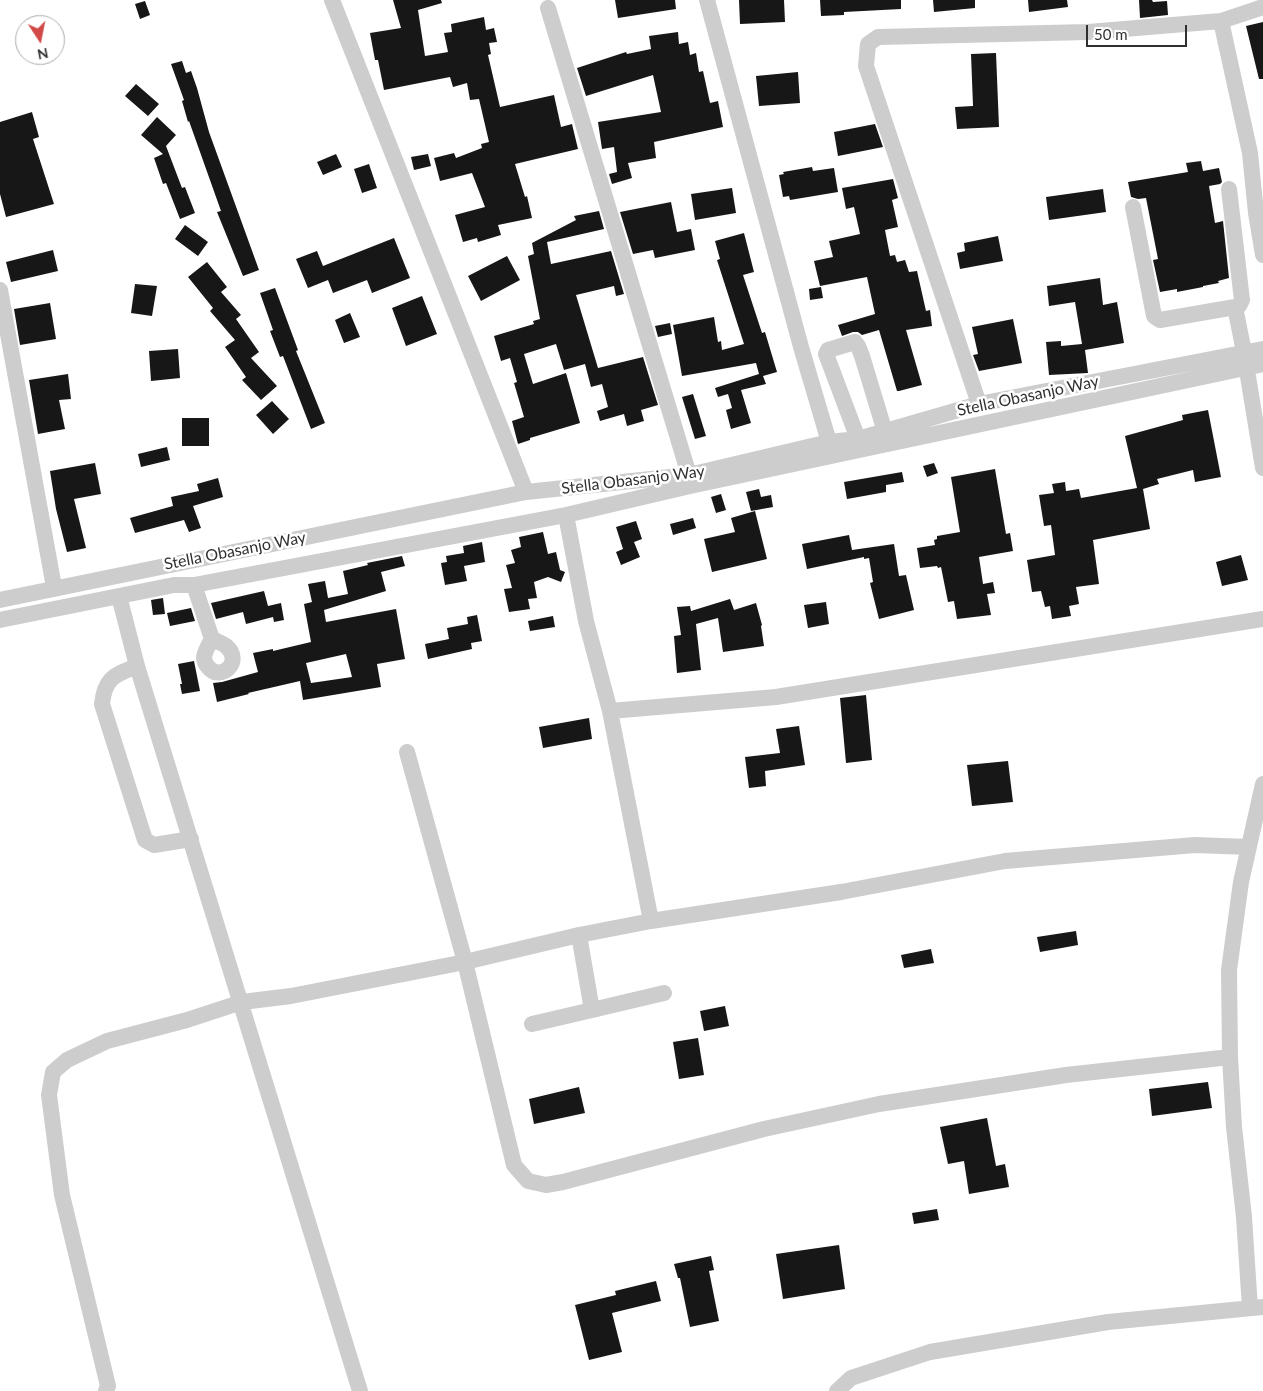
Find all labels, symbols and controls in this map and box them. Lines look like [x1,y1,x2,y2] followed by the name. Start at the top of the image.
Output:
[15,15,65,65] north arrow
[1088,15,1189,47] scale bar
[1094,25,1128,43] text: 50 m
[36,45,50,64] text: N
[956,372,1100,420] street label: Stella Obasanjo Way
[560,462,706,498] street label: Stella Obasanjo Way
[162,528,308,574] street label: Stella Obasanjo Way

